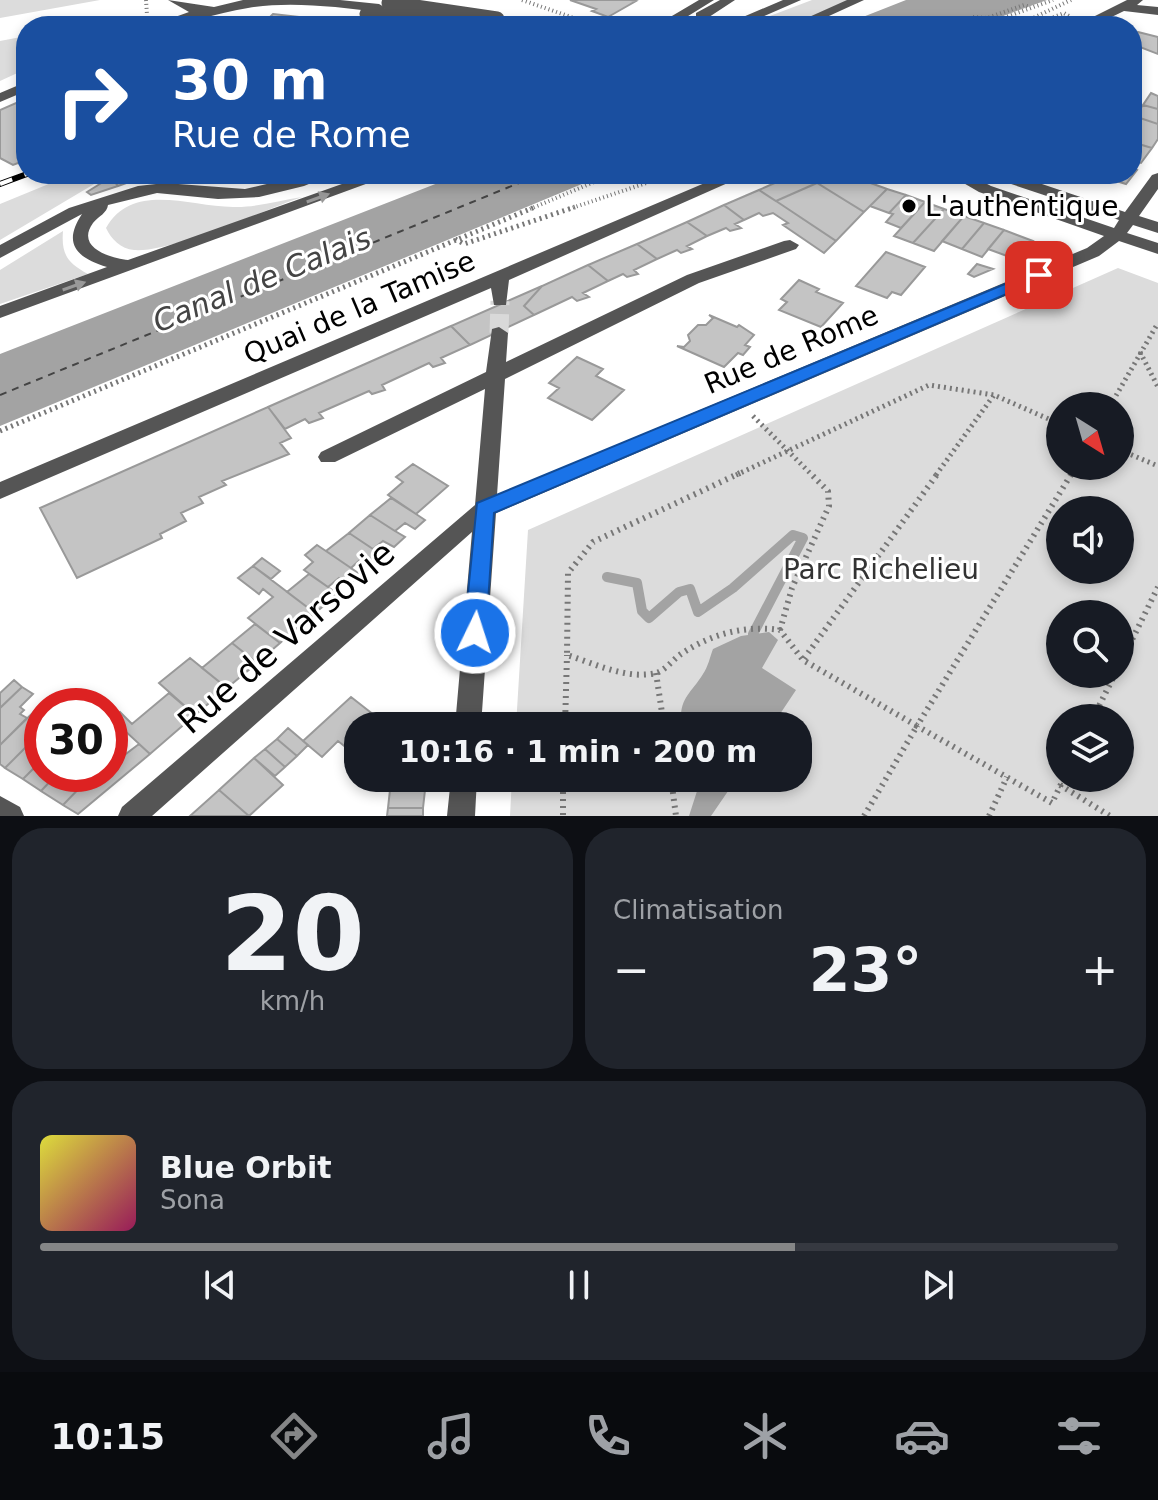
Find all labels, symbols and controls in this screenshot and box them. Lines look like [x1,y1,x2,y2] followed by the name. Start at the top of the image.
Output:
[172,47,328,112] text: 30 m
[40,48,144,152] icon: right
[172,114,411,155] text: Rue de Rome
[925,190,1118,223] place label: L'authentique
[306,191,330,204] one-way arrow
[900,197,918,215] marker: L'authentique
[148,220,376,339] water label: Canal de Calais
[1005,241,1073,309] pin
[239,244,480,371] street label: Quai de la Tamise
[1017,253,1061,297] icon: arrive
[62,279,86,291] one-way arrow
[699,298,883,401] street label: Rue de Rome
[1046,392,1134,480] north arrow
[1046,392,1134,792] map controls
[1046,496,1134,584] button: sound
[170,532,402,742] street label: Rue de Varsovie
[783,553,979,586] park label: Parc Richelieu
[433,591,517,675] position arrow
[1046,600,1134,688] button: search
[24,688,128,792] speed limit sign: 30
[1046,704,1134,792] button: layers
[399,734,757,769] text: 10:16 · 1 min · 200 m
[220,873,365,995] text: 20
[613,895,784,925] text: Climatisation
[809,935,922,1005] text: 23°
[613,944,650,995] text: −
[1081,944,1118,995] text: +
[260,986,325,1016] text: km/h
[160,1150,332,1185] text: Blue Orbit
[160,1185,225,1215] text: Sona
[198,1263,242,1307] icon: previous
[557,1263,601,1307] icon: pause
[916,1263,960,1307] icon: next
[266,1408,322,1464] icon: directions
[423,1408,479,1464] icon: music
[580,1408,636,1464] icon: phone
[737,1408,793,1464] icon: climate
[894,1408,950,1464] icon: car
[1051,1408,1107,1464] icon: filters
[51,1416,165,1457] text: 10:15

